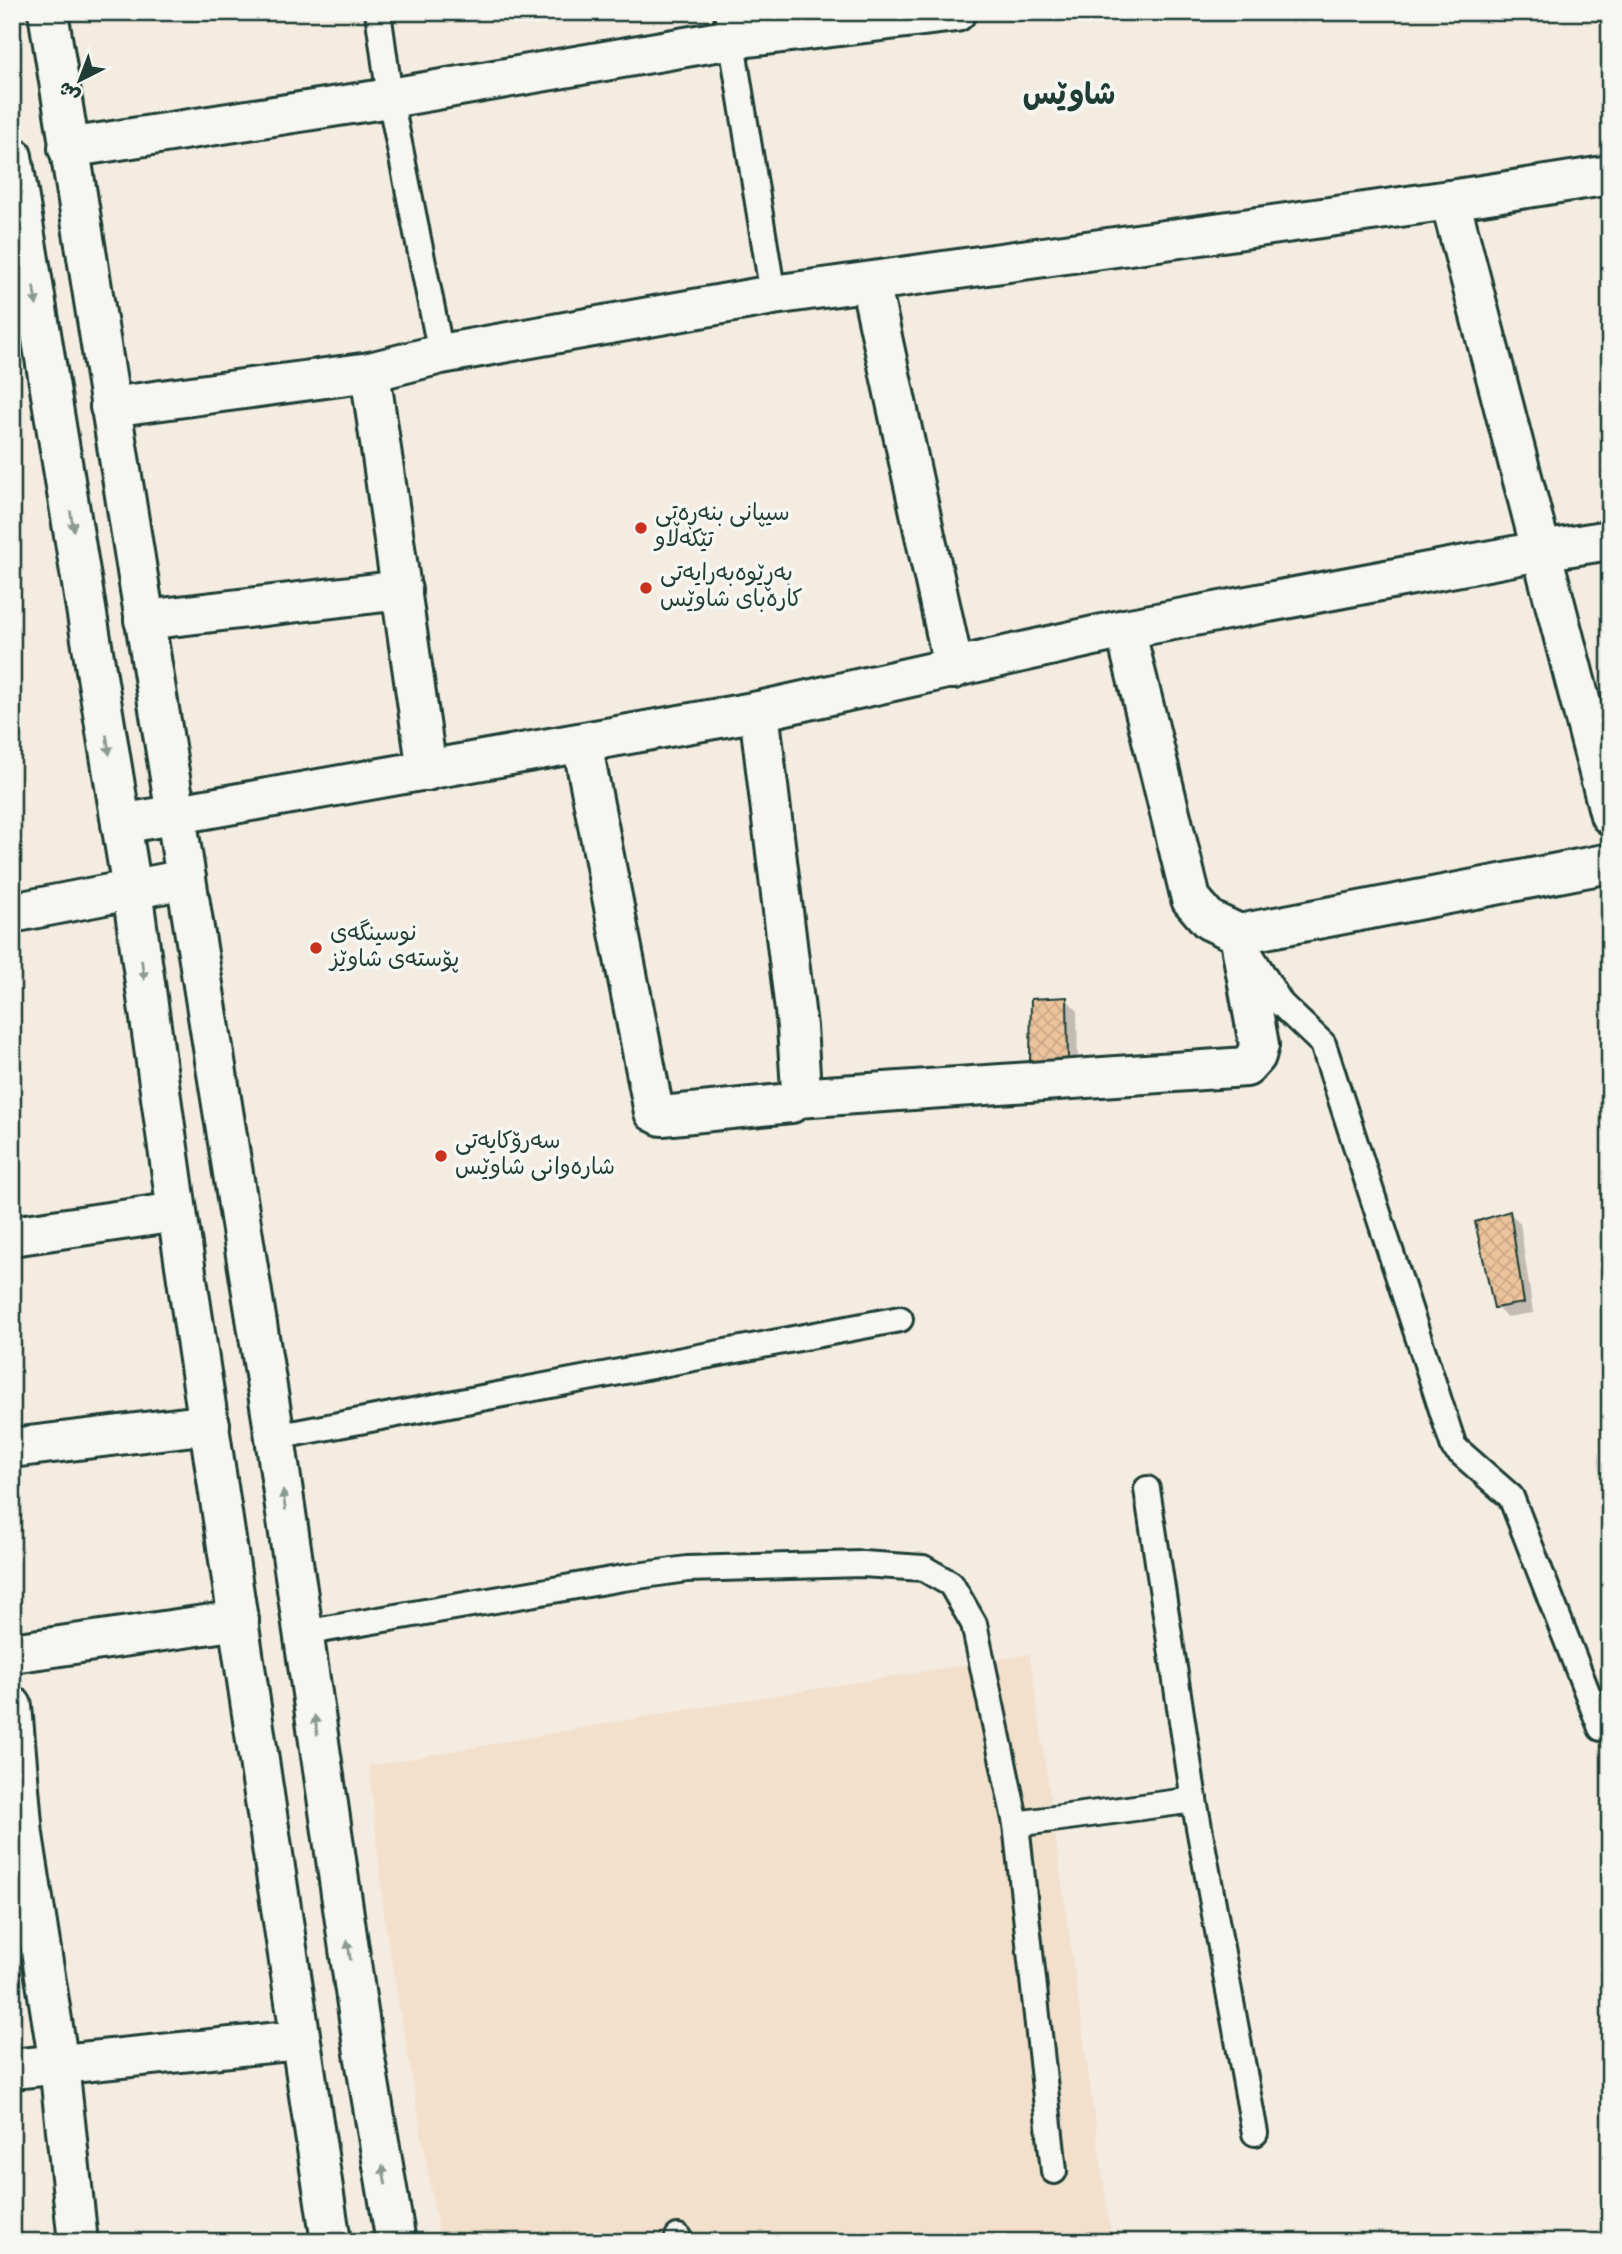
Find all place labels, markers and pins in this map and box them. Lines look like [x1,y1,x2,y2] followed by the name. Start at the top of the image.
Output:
[653,502,790,555] place label: سیپانی بنەڕەتی تێکەڵاو
[633,520,649,536] marker: سیپانی بنەڕەتی تێکەڵاو
[660,562,803,615] place label: بەڕێوەبەرایەتی کارەبای شاوێس
[638,580,654,596] marker: بەڕێوەبەرایەتی کارەبای شاوێس
[328,919,459,975] place label: نوسینگەی پۆستەی شاوێز
[308,940,324,956] marker: نوسینگەی پۆستەی شاوێز
[455,1130,615,1183] place label: سەرۆکایەتی شارەوانی شاوێس
[433,1148,449,1164] marker: سەرۆکایەتی شارەوانی شاوێس

